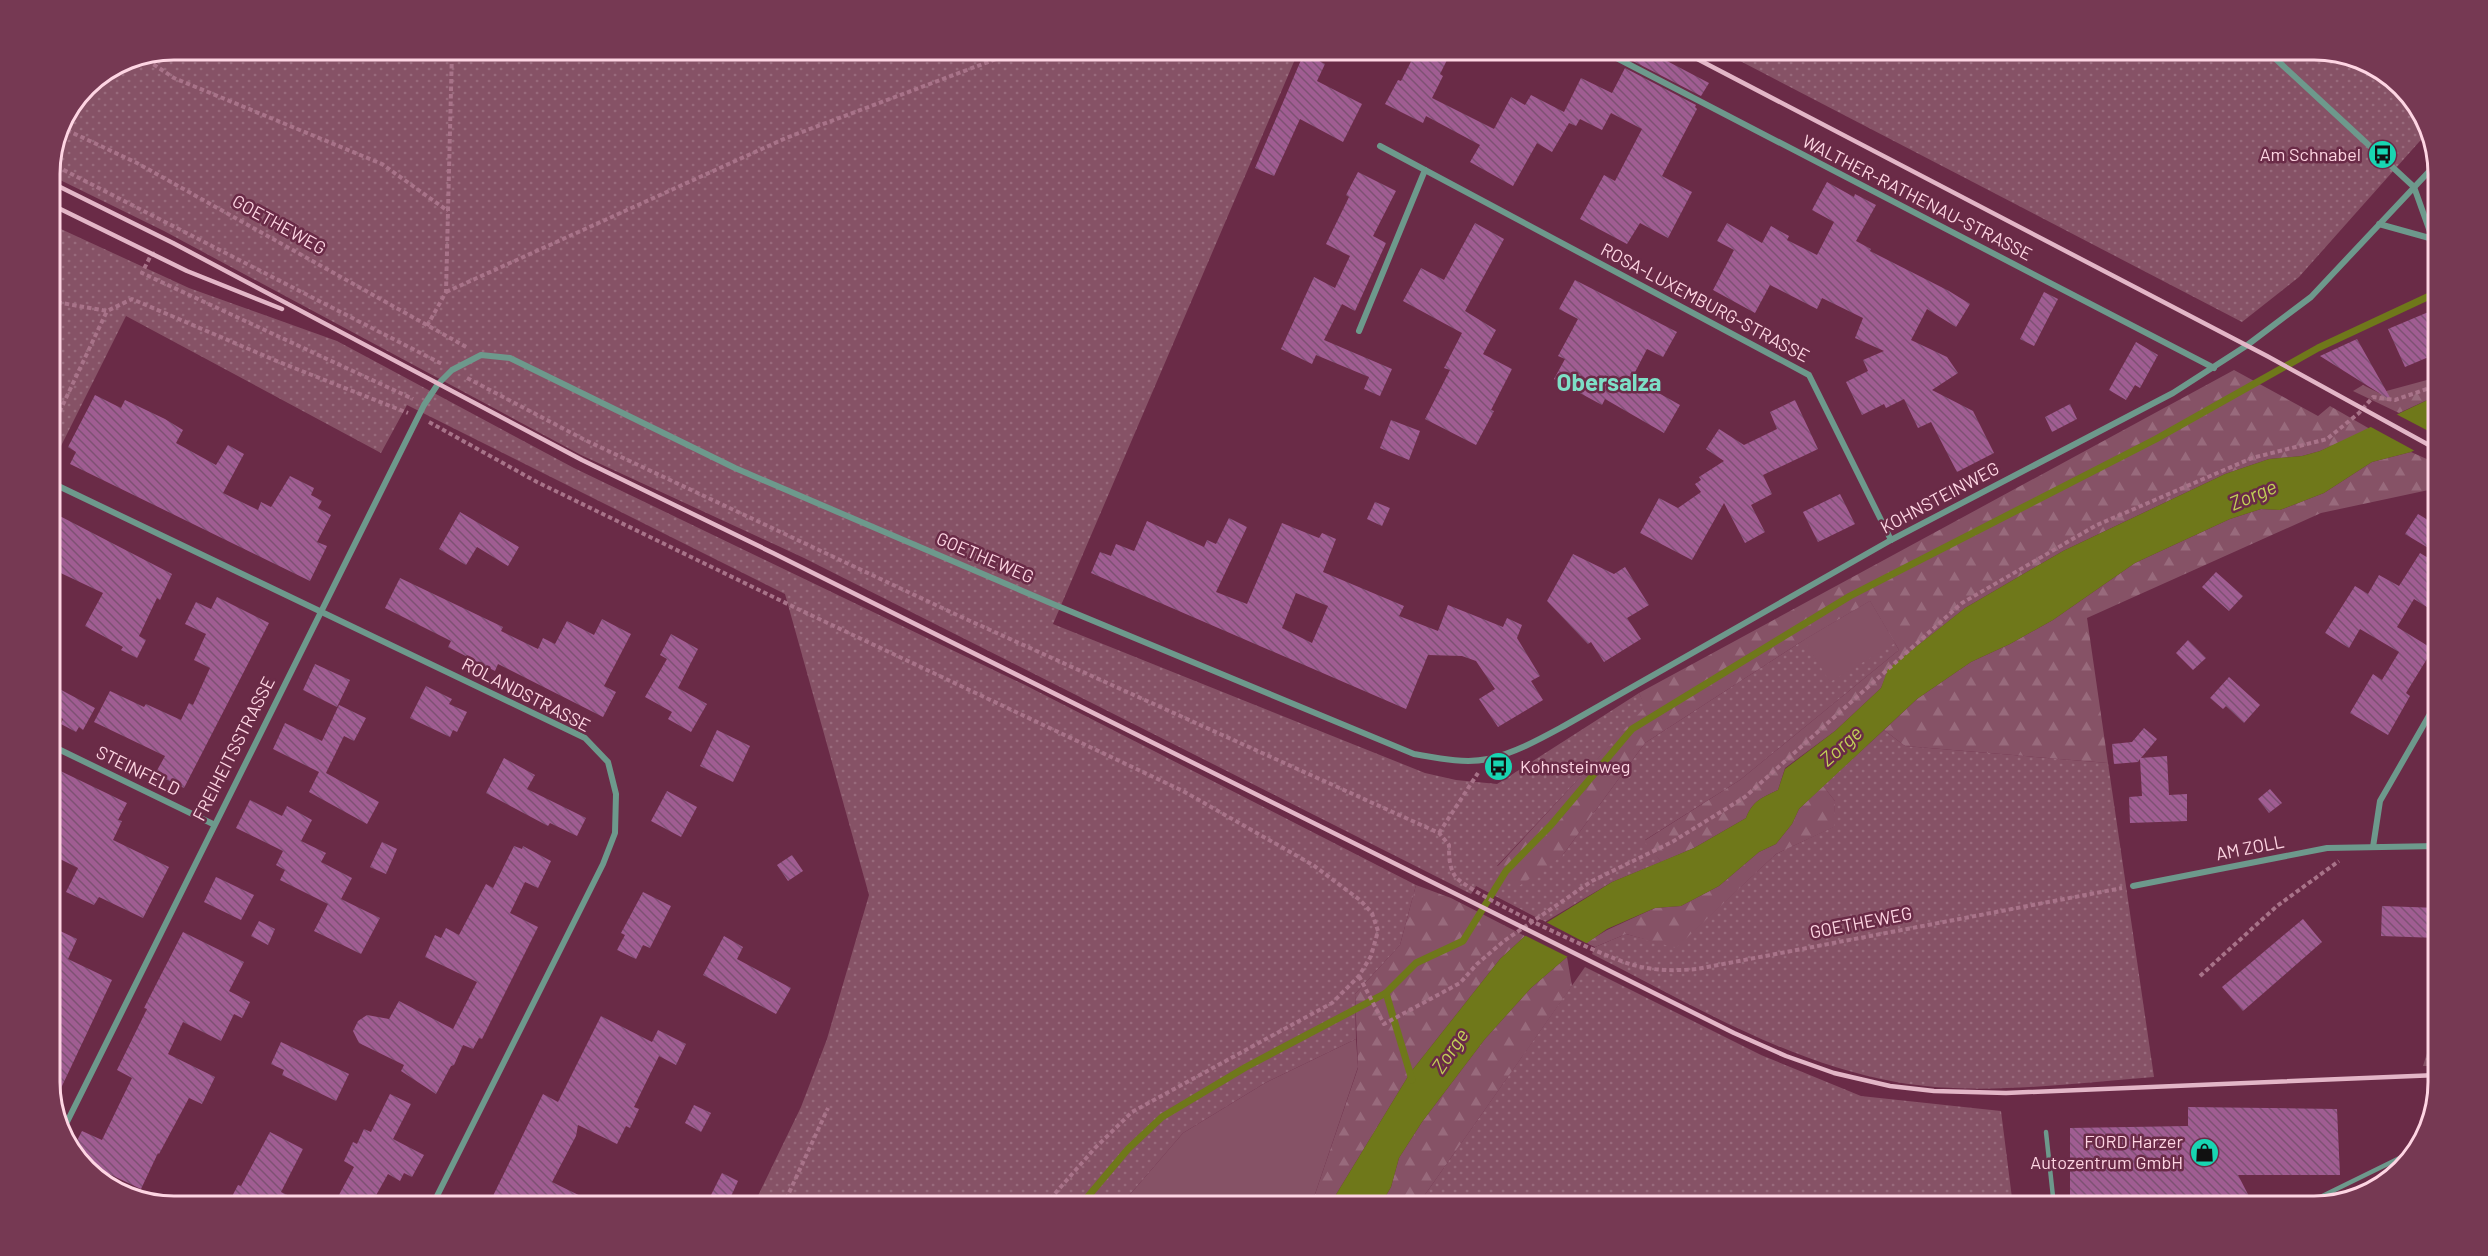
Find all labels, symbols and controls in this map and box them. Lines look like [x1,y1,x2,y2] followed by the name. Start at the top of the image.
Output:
[1799,129,2036,265] street label: WALTHER-RATHENAU-STRASSE
[2366,139,2398,171] bus stop icon: Am Schnabel
[2260,143,2361,165] place label: Am Schnabel
[229,189,330,259] street label: GOETHEWEG
[1597,238,1813,367] street label: ROSA-LUXEMBURG-STRASSE
[1557,367,1661,396] district label: Obersalza
[1876,457,2003,538] street label: KOHNSTEINWEG
[2225,474,2280,515] water label: Zorge
[933,527,1037,587] street label: GOETHEWEG
[458,652,594,736] street label: ROLANDSTRASSE
[187,673,279,824] street label: FREIHEITSSTRASSE
[1814,720,1866,770] water label: Zorge
[93,740,184,800] street label: STEINFELD
[1483,751,1515,783] bus stop icon: Kohnsteinweg
[1520,755,1630,777] place label: Kohnsteinweg
[2214,830,2286,864] street label: AM ZOLL
[1808,901,1914,943] street label: GOETHEWEG
[1426,1024,1473,1077] water label: Zorge
[2030,1130,2183,1173] place label: FORD Harzer Autozentrum GmbH
[2188,1136,2220,1168] shop icon: FORD Harzer Autozentrum GmbH

